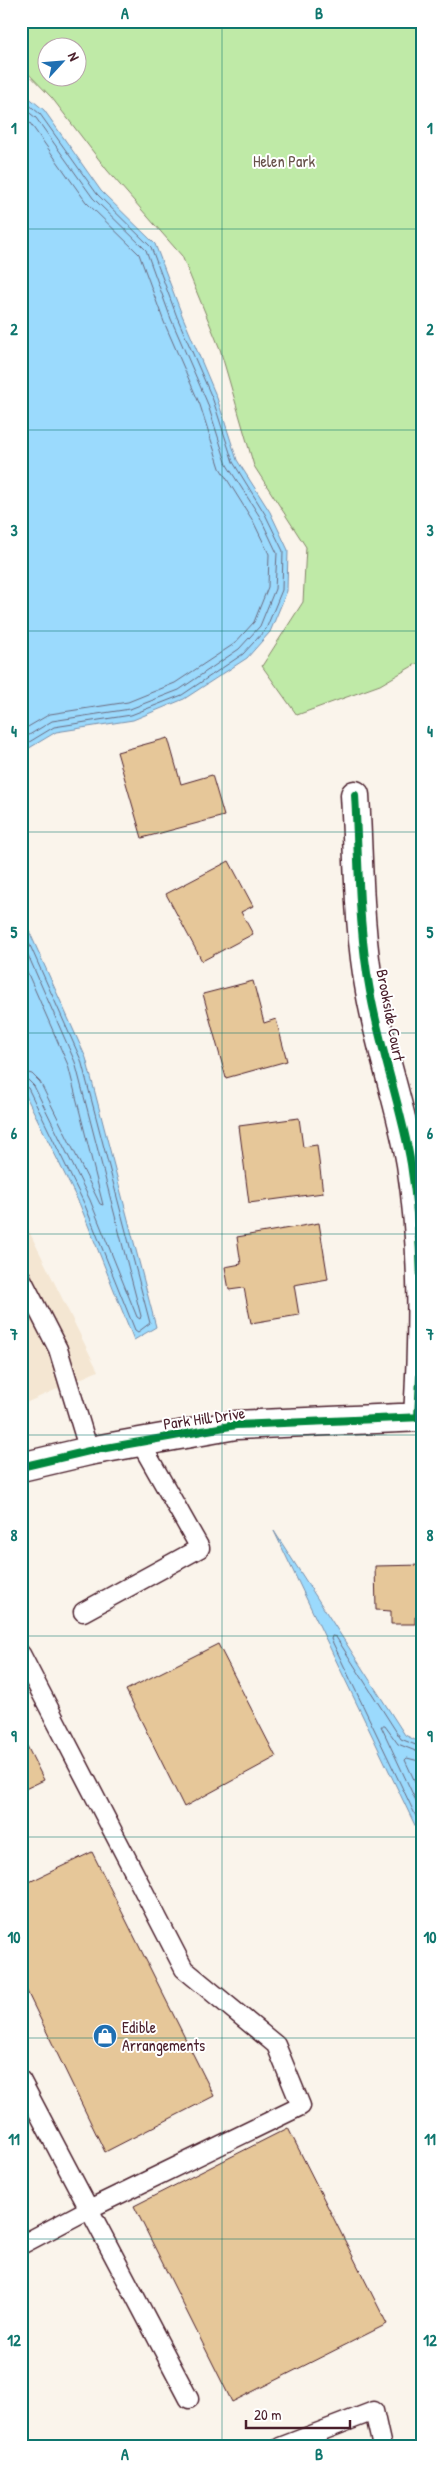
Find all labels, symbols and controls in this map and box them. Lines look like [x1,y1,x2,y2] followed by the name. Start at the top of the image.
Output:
[121,2,129,24] text: A
[315,2,323,24] text: B
[38,38,88,88] north arrow
[64,49,85,64] text: N
[11,117,17,139] text: 1
[427,117,433,139] text: 1
[253,150,315,172] park label: Helen Park
[10,318,18,340] text: 2
[426,318,434,340] text: 2
[10,519,18,541] text: 3
[426,519,434,541] text: 3
[11,720,17,742] text: 4
[427,720,433,742] text: 4
[11,921,18,943] text: 5
[427,921,434,943] text: 5
[371,967,411,1063] street label: Brookside Court
[11,1122,18,1144] text: 6
[427,1122,434,1144] text: 6
[9,1323,18,1345] text: 7
[425,1323,434,1345] text: 7
[162,1401,247,1435] street label: Park Hill Drive
[11,1524,18,1546] text: 8
[427,1524,434,1546] text: 8
[11,1725,17,1747] text: 9
[427,1725,433,1747] text: 9
[8,1926,20,1948] text: 10
[424,1926,436,1948] text: 10
[122,2016,205,2056] place label: Edible Arrangements
[92,2023,118,2049] shop icon: Edible Arrangements
[8,2128,20,2150] text: 11
[424,2128,436,2150] text: 11
[7,2329,21,2351] text: 12
[423,2329,437,2351] text: 12
[246,2398,350,2430] scale bar
[254,2404,281,2425] text: 20 m
[121,2443,129,2465] text: A
[315,2443,323,2465] text: B

